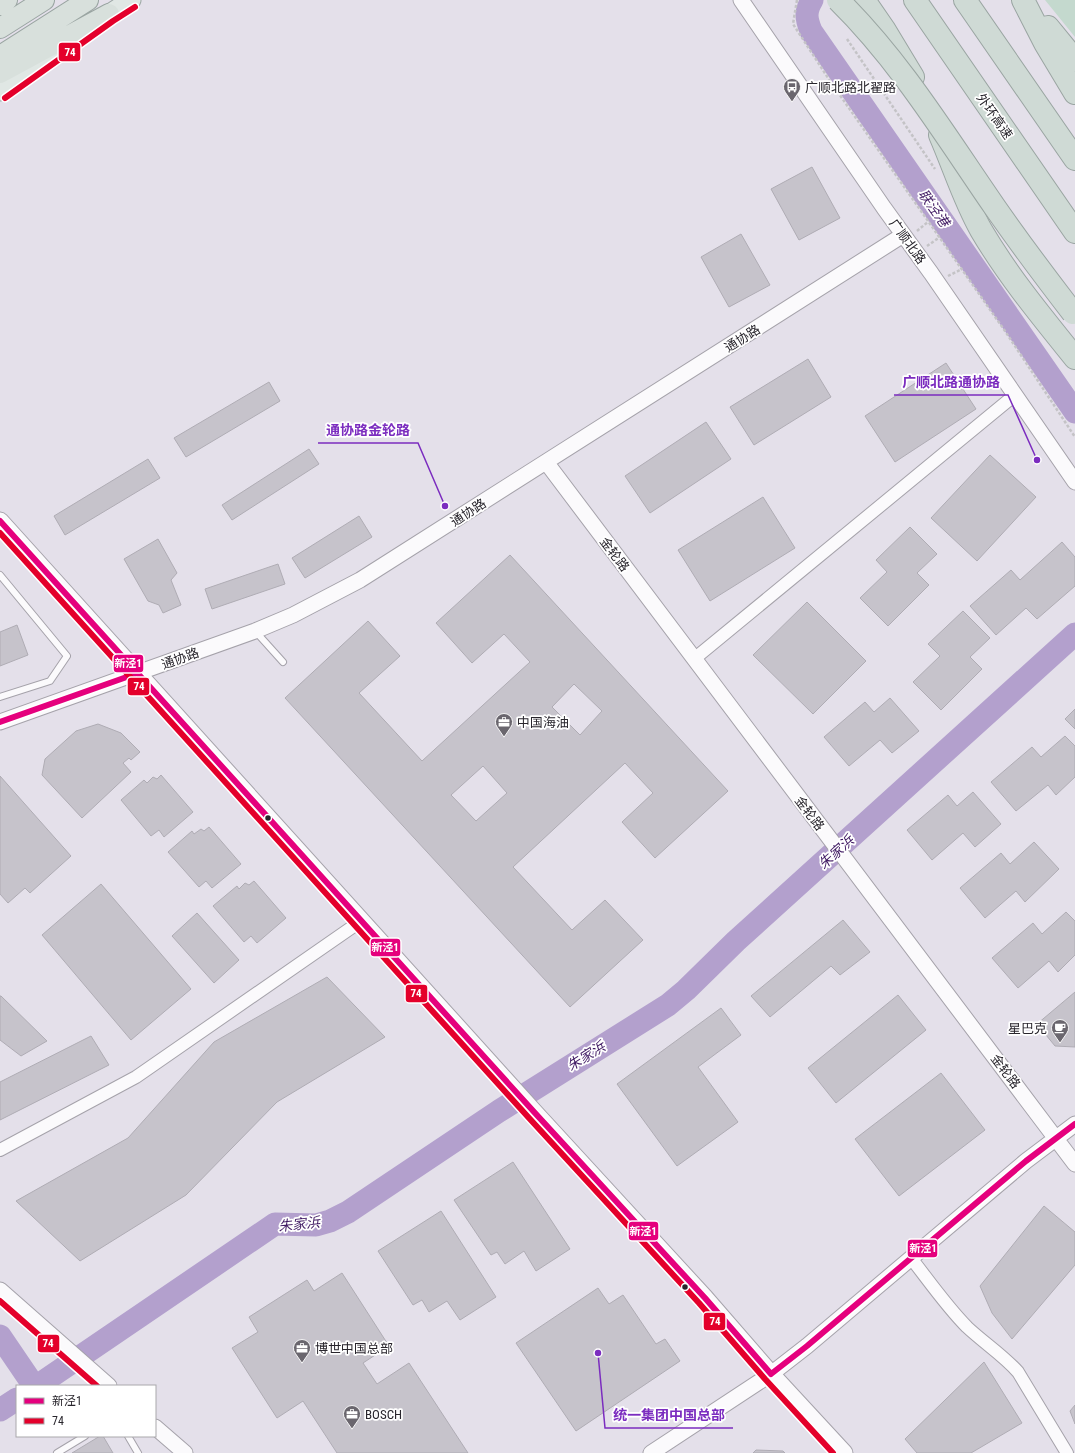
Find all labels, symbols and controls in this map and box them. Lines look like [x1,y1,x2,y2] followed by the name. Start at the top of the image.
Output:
[58,42,81,62] line badge: 74
[64,46,76,59] text: 74
[782,77,802,102] bus stop icon: 广顺北路北翟路
[805,80,896,95] place label: 广顺北路北翟路
[974,91,1016,142] street label: 外环高速
[915,186,954,231] water label: 联泾港
[886,216,929,267] street label: 广顺北路
[722,322,763,355] street label: 通协路
[894,369,1008,395] callout: 广顺北路通协路
[902,374,1000,390] text: 广顺北路通协路
[318,417,418,443] callout: 通协路金轮路
[326,422,410,438] text: 通协路金轮路
[448,496,489,529] street label: 通协路
[597,534,632,574] street label: 金轮路
[159,645,201,672] street label: 通协路
[113,654,144,673] line badge: 新泾1
[114,657,142,670] text: 新泾1
[127,677,150,696] line badge: 74
[133,680,145,693] text: 74
[494,712,514,737] office icon: 中国海油
[517,715,569,730] place label: 中国海油
[792,793,827,833] street label: 金轮路
[263,813,273,823] unlabelled marker
[815,831,858,872] water label: 朱家浜
[370,938,401,957] line badge: 新泾1
[371,941,399,954] text: 新泾1
[405,984,428,1003] line badge: 74
[410,987,422,1000] text: 74
[1050,1018,1070,1043] cafe icon: 星巴克
[1008,1021,1047,1036] place label: 星巴克
[564,1038,609,1074] water label: 朱家浜
[988,1051,1023,1091] street label: 金轮路
[277,1214,322,1234] water label: 朱家浜
[628,1221,659,1241] line badge: 新泾1
[629,1225,657,1238] text: 新泾1
[907,1239,938,1258] line badge: 新泾1
[909,1242,937,1255] text: 新泾1
[680,1282,690,1292] unlabelled marker
[703,1312,726,1331] line badge: 74
[709,1315,721,1328] text: 74
[37,1334,60,1353] line badge: 74
[42,1337,54,1350] text: 74
[292,1338,312,1363] office icon: 博世中国总部
[315,1341,393,1356] place label: 博世中国总部
[16,1385,156,1437] legend
[52,1394,82,1408] text: 新泾1
[605,1402,733,1428] callout: 统一集团中国总部
[342,1404,362,1429] office icon: BOSCH
[365,1407,402,1422] place label: BOSCH
[613,1407,725,1423] text: 统一集团中国总部
[52,1414,64,1428] text: 74

